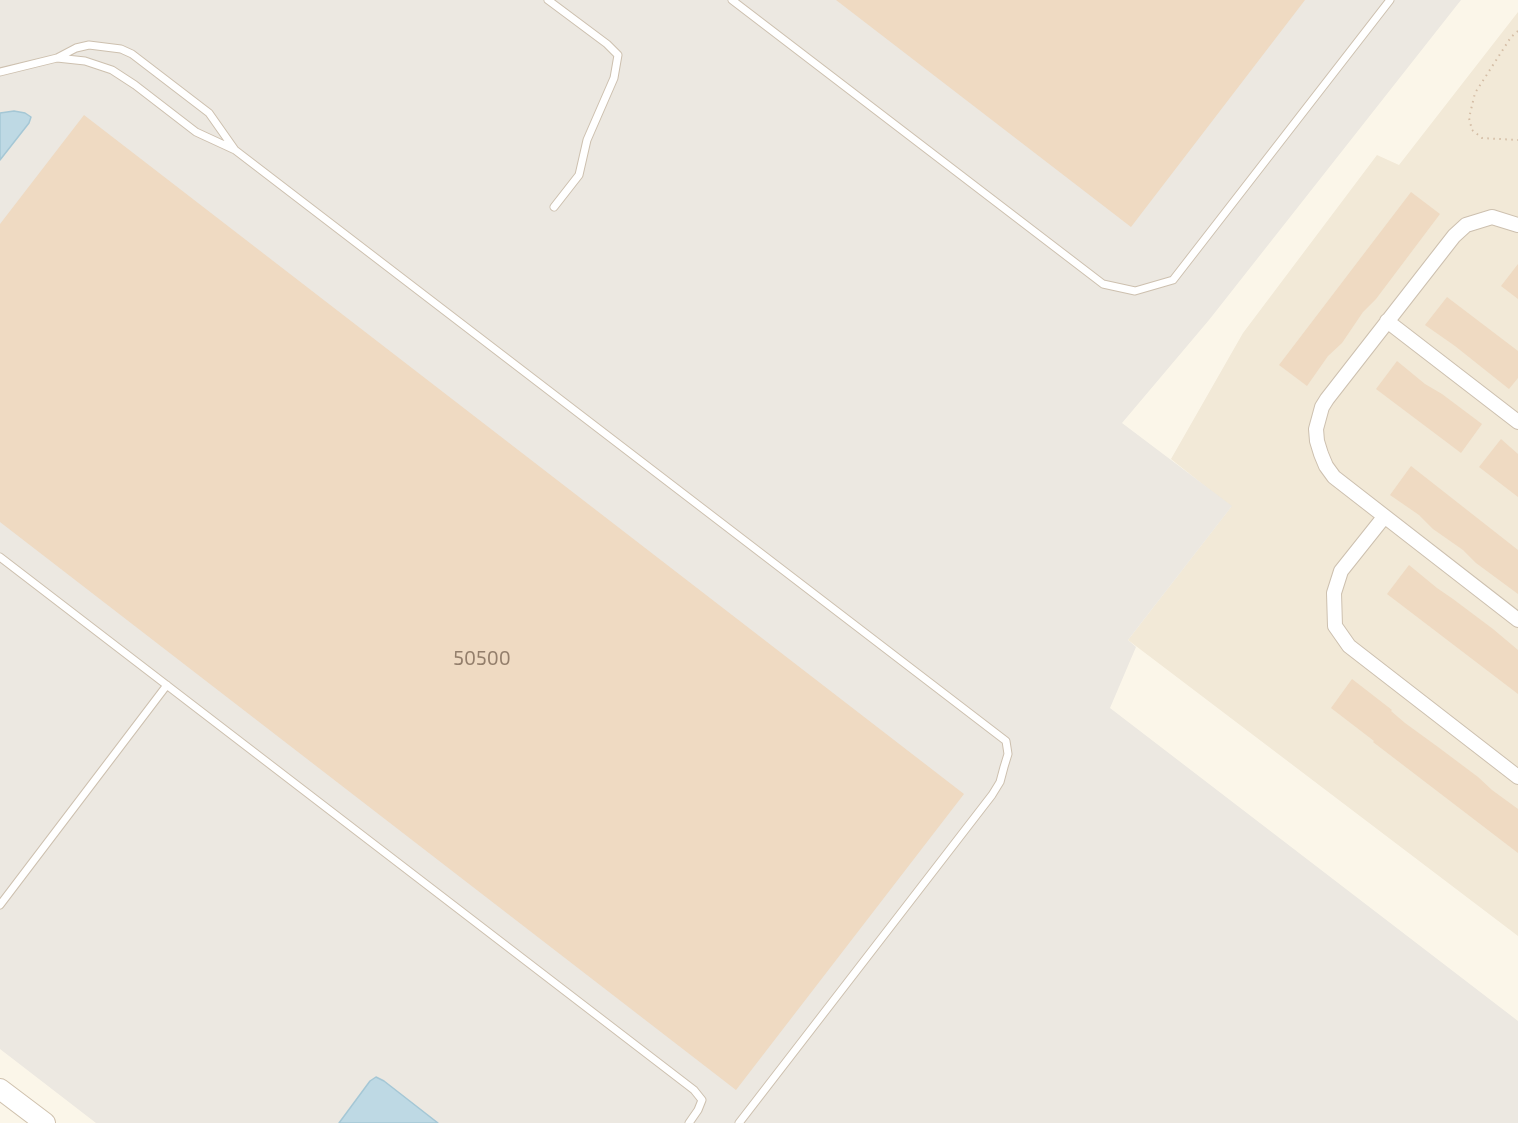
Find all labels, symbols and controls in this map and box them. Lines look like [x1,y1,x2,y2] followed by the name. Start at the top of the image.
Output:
[453,646,511,670] house number: 50500

